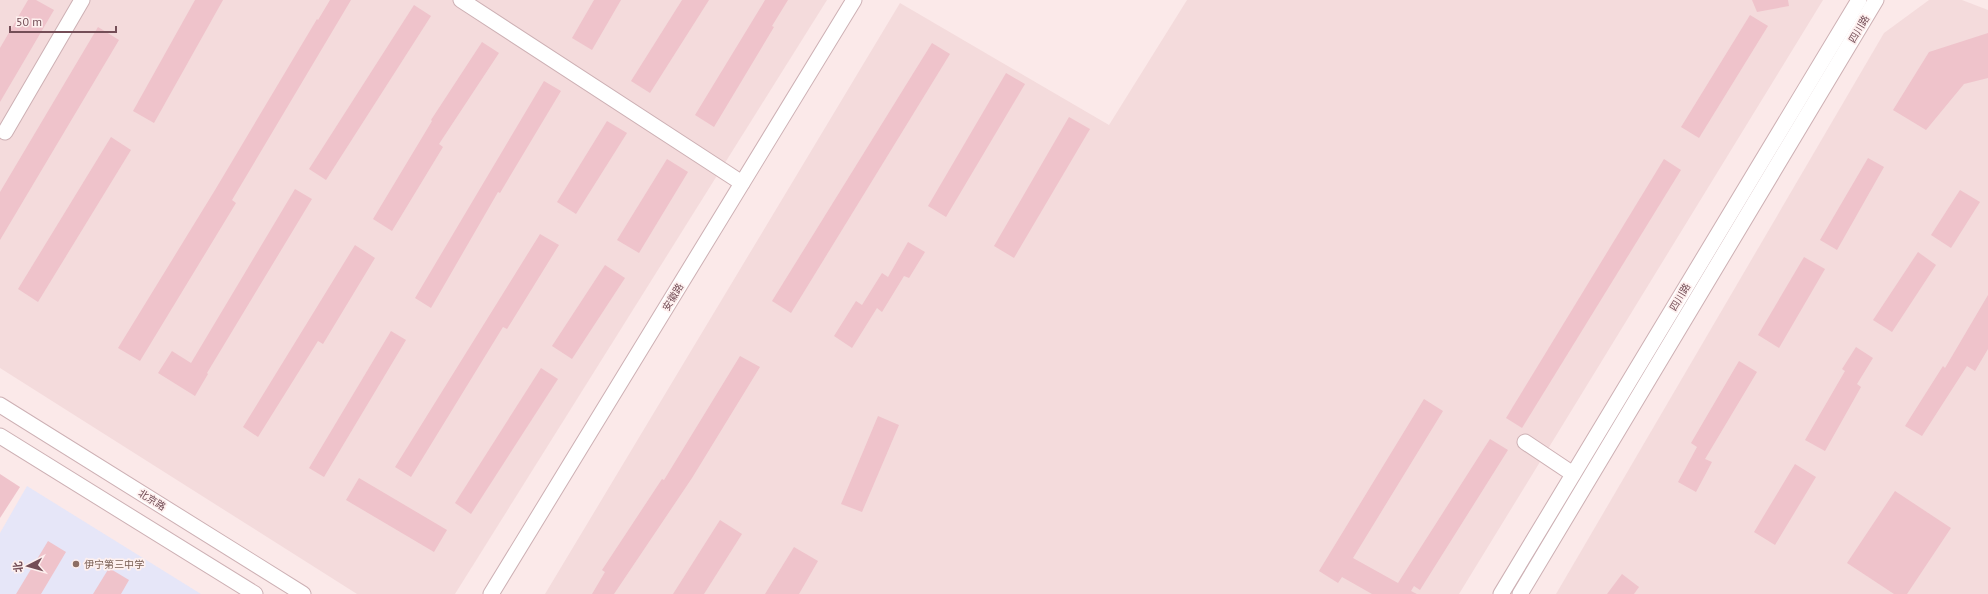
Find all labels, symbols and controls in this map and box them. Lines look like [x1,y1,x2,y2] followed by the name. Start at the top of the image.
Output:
[10,8,116,34] scale bar
[1846,13,1872,45] street label: 四川路
[16,14,42,29] text: 50 m
[660,281,686,313] street label: 安徽路
[1667,281,1693,313] street label: 四川路
[136,487,168,513] street label: 北京路
[8,546,48,586] north arrow
[84,558,144,571] place label: 伊宁第三中学
[71,559,81,569] marker: 伊宁第三中学
[11,561,26,573] text: 北

